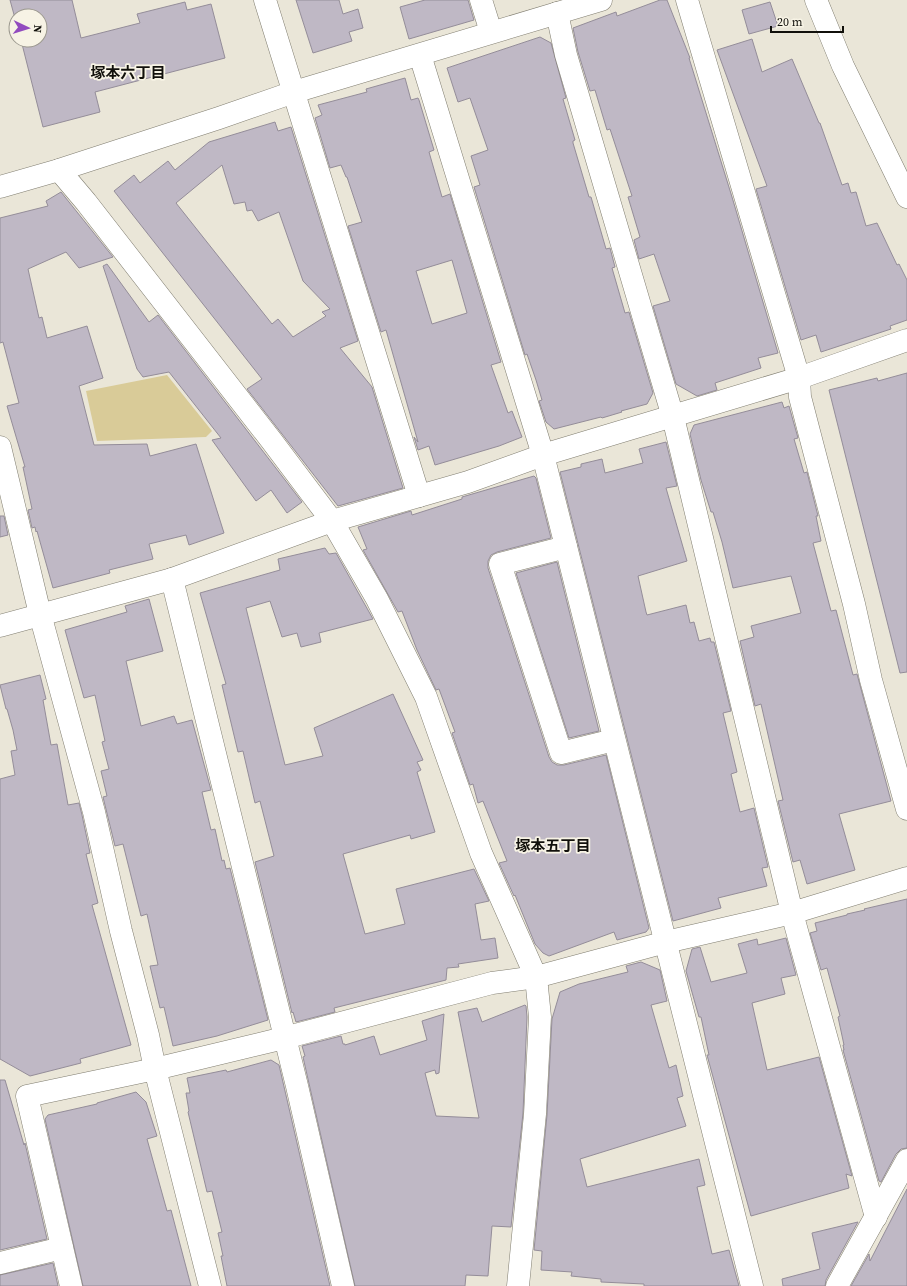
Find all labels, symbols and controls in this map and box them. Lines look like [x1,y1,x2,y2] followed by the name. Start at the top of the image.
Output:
[8,8,48,48] north arrow
[771,8,843,34] scale bar
[777,14,803,30] text: 20 m
[30,24,45,33] text: N
[90,62,166,83] district label: 塚本六丁目
[515,835,591,856] district label: 塚本五丁目

